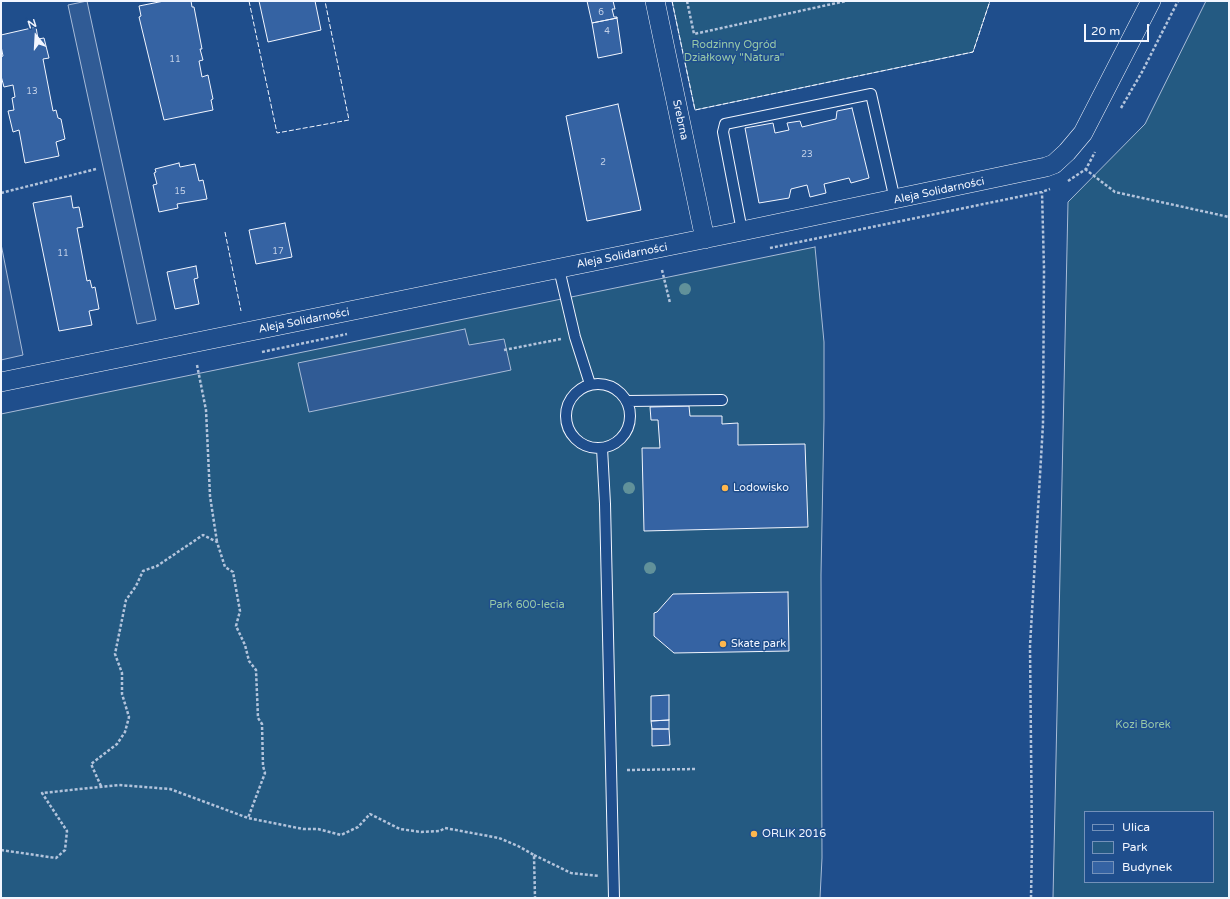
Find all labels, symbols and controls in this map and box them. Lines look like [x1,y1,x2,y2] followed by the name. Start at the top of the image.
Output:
[598,8,604,18] house number: 6
[16,16,56,56] north arrow
[1086,16,1151,42] scale bar
[26,17,38,32] text: N
[1091,24,1120,38] text: 20 m
[604,27,610,37] house number: 4
[684,38,784,64] park label: Rodzinny Ogród Działkowy "Natura"
[169,55,181,65] house number: 11
[26,87,38,97] house number: 13
[669,99,691,141] street label: Srebrna
[801,150,813,160] house number: 23
[600,158,606,168] house number: 2
[892,175,986,207] street label: Aleja Solidarności
[174,187,186,197] house number: 15
[575,241,669,271] street label: Aleja Solidarności
[272,247,284,257] house number: 17
[57,249,69,259] house number: 11
[257,306,351,336] street label: Aleja Solidarności
[733,481,789,495] place label: Lodowisko
[720,483,730,493] marker: Lodowisko
[489,598,565,612] park label: Park 600-lecia
[731,637,786,651] place label: Skate park
[718,639,728,649] marker: Skate park
[1115,718,1171,732] park label: Kozi Borek
[1084,811,1214,883] legend
[1122,820,1150,834] text: Ulica
[762,827,826,841] place label: ORLIK 2016
[749,829,759,839] marker: ORLIK 2016
[1122,840,1148,854] text: Park
[1122,860,1172,874] text: Budynek

